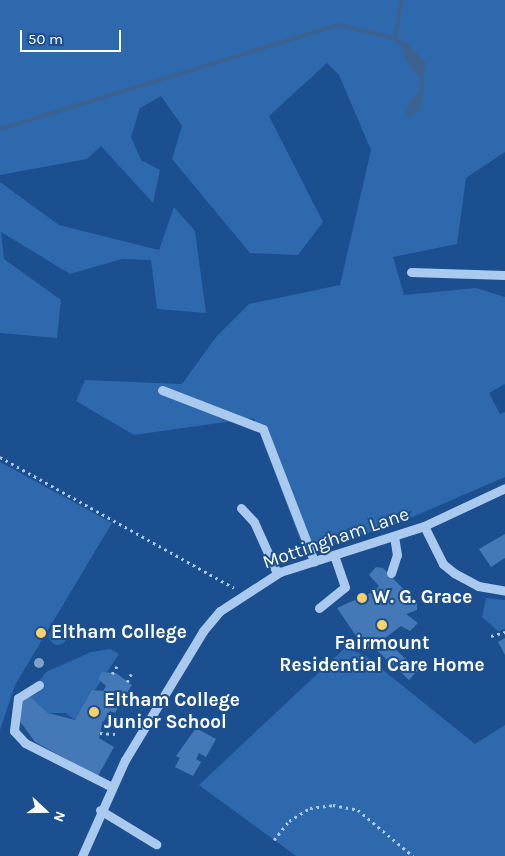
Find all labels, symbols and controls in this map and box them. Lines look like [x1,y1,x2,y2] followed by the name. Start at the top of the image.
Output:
[22,20,124,52] scale bar
[28,30,63,48] text: 50 m
[260,503,412,575] street label: Mottingham Lane
[372,587,472,609] place label: W. G. Grace
[356,592,368,604] marker: W. G. Grace
[376,619,388,631] marker: Fairmount Residential Care Home
[51,622,187,644] place label: Eltham College
[35,627,47,639] marker: Eltham College
[279,633,485,677] place label: Fairmount Residential Care Home
[104,690,240,734] place label: Eltham College Junior School
[88,706,100,718] marker: Eltham College Junior School
[20,786,70,836] north arrow
[50,809,69,824] text: N

